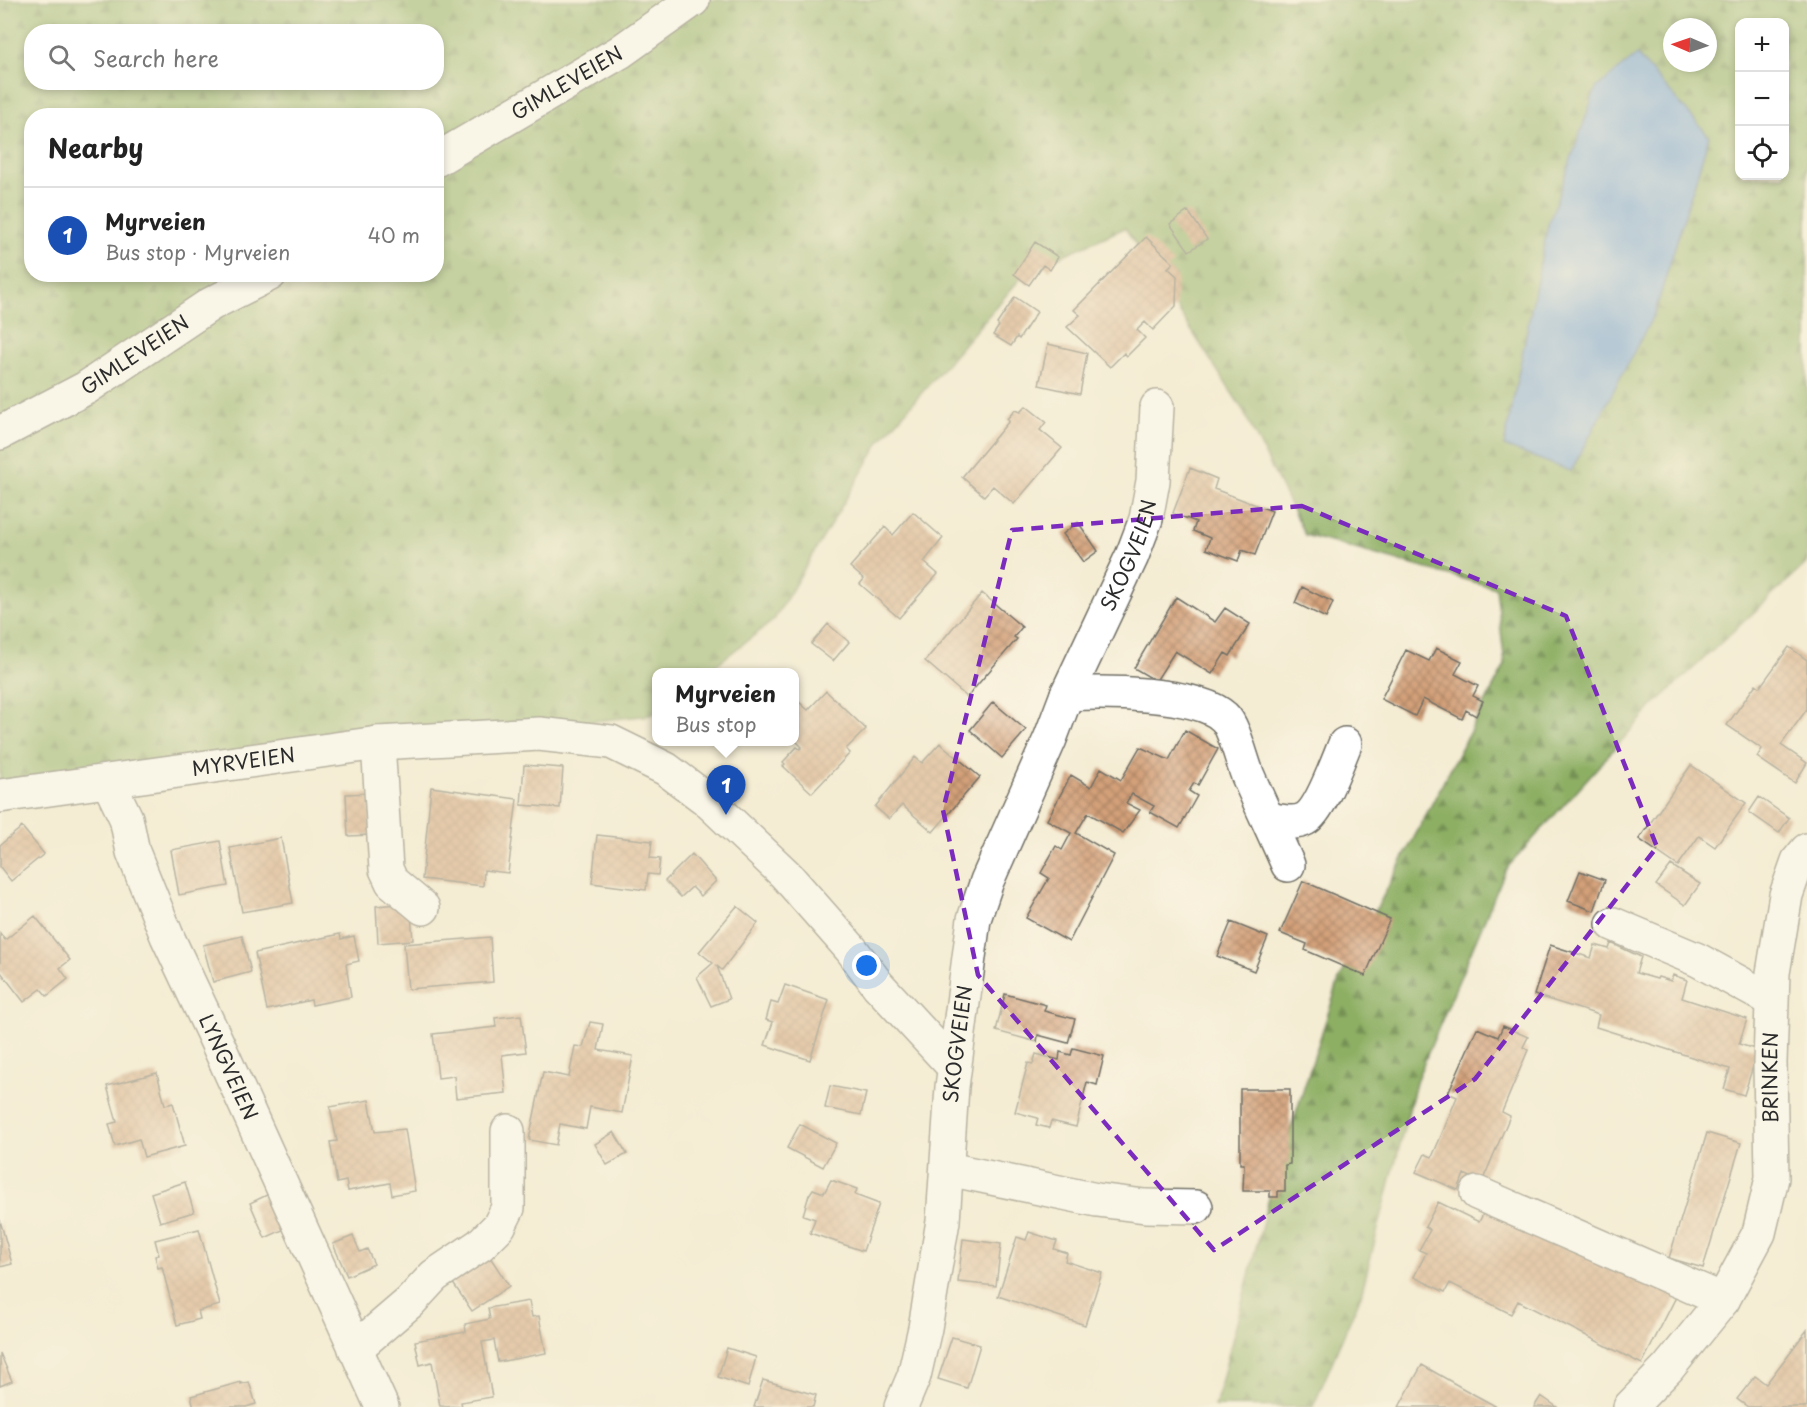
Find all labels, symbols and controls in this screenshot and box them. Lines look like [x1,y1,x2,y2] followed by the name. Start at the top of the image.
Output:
[1663,18,1717,72] north arrow
[1735,18,1789,180] map controls
[1735,18,1789,72] button: +
[24,24,444,90] search box
[505,38,628,127] street label: GIMLEVEIEN
[45,41,78,74] icon: search
[93,41,219,74] text: Search here
[1735,72,1789,126] button: −
[1735,126,1789,180] button: locate
[48,128,143,167] text: Nearby
[105,204,206,237] text: Myrveien
[63,220,72,250] text: 1
[368,220,420,250] text: 40 m
[105,237,290,267] text: Bus stop · Myrveien
[74,307,195,402] street label: GIMLEVEIEN
[1092,497,1163,616] street label: SKOGVEIEN
[652,668,799,746] popup
[675,676,776,709] text: Myrveien
[675,709,757,739] text: Bus stop
[190,739,297,783] street label: MYRVEIEN
[706,766,746,815] pin: 1
[852,951,881,980] your location
[935,983,979,1104] street label: SKOGVEIEN
[192,1009,266,1125] street label: LYNGVEIEN
[1754,1031,1785,1123] street label: BRINKEN

